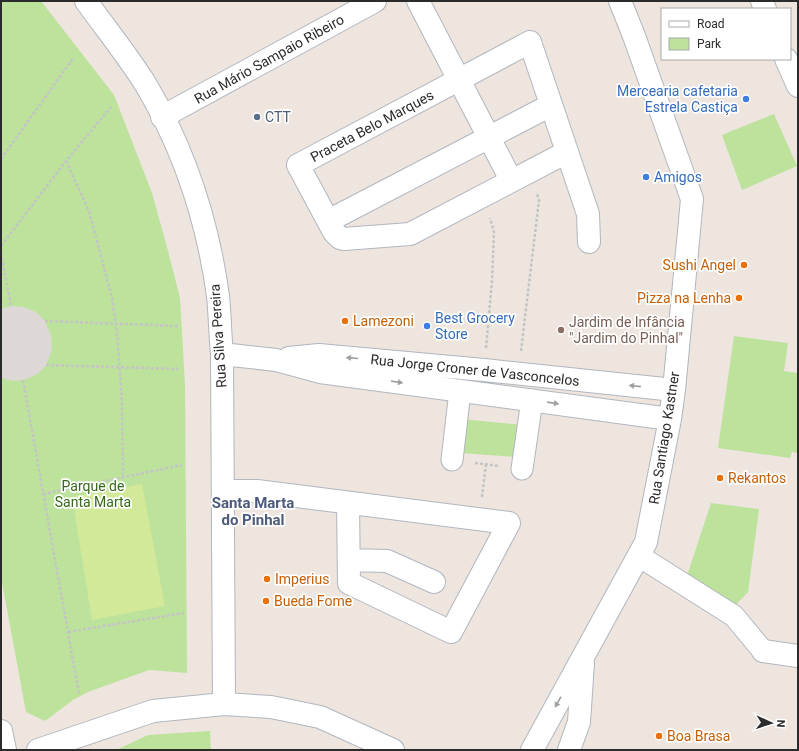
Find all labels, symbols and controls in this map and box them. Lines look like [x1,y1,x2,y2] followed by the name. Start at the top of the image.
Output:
[661,8,791,60] legend
[191,11,347,107] street label: Rua Mário Sampaio Ribeiro
[697,17,725,31] text: Road
[697,37,722,51] text: Park
[617,83,738,115] place label: Mercearia cafetaria Estrela Castiça
[308,87,436,165] street label: Praceta Belo Marques
[741,94,751,104] marker: Mercearia cafetaria Estrela Castiça
[265,109,291,125] place label: CTT
[252,112,262,122] marker: CTT
[654,169,702,185] place label: Amigos
[641,172,651,182] marker: Amigos
[663,257,736,273] place label: Sushi Angel
[739,260,749,270] marker: Sushi Angel
[206,284,230,388] street label: Rua Silva Pereira
[637,290,731,306] place label: Pizza na Lenha
[734,293,744,303] marker: Pizza na Lenha
[435,310,515,342] place label: Best Grocery Store
[353,313,414,329] place label: Lamezoni
[569,314,685,346] place label: Jardim de Infância "Jardim do Pinhal"
[340,316,350,326] marker: Lamezoni
[422,321,432,331] marker: Best Grocery Store
[556,325,566,335] marker: Jardim de Infância "Jardim do Pinhal"
[370,351,580,389] street label: Rua Jorge Croner de Vasconcelos
[346,355,358,362] one-way arrow
[646,370,682,505] street label: Rua Santiago Kastner
[390,379,403,385] one-way arrow
[629,383,641,389] one-way arrow
[547,400,559,406] one-way arrow
[728,470,786,486] place label: Rekantos
[715,473,725,483] marker: Rekantos
[55,478,131,510] park label: Parque de Santa Marta
[212,494,294,529] district label: Santa Marta do Pinhal
[275,571,329,587] place label: Imperius
[262,574,272,584] marker: Imperius
[274,593,352,609] place label: Bueda Fome
[261,596,271,606] marker: Bueda Fome
[555,696,562,708] one-way arrow
[751,703,791,743] north arrow
[774,719,787,728] text: N
[667,728,730,744] place label: Boa Brasa
[654,731,664,741] marker: Boa Brasa

